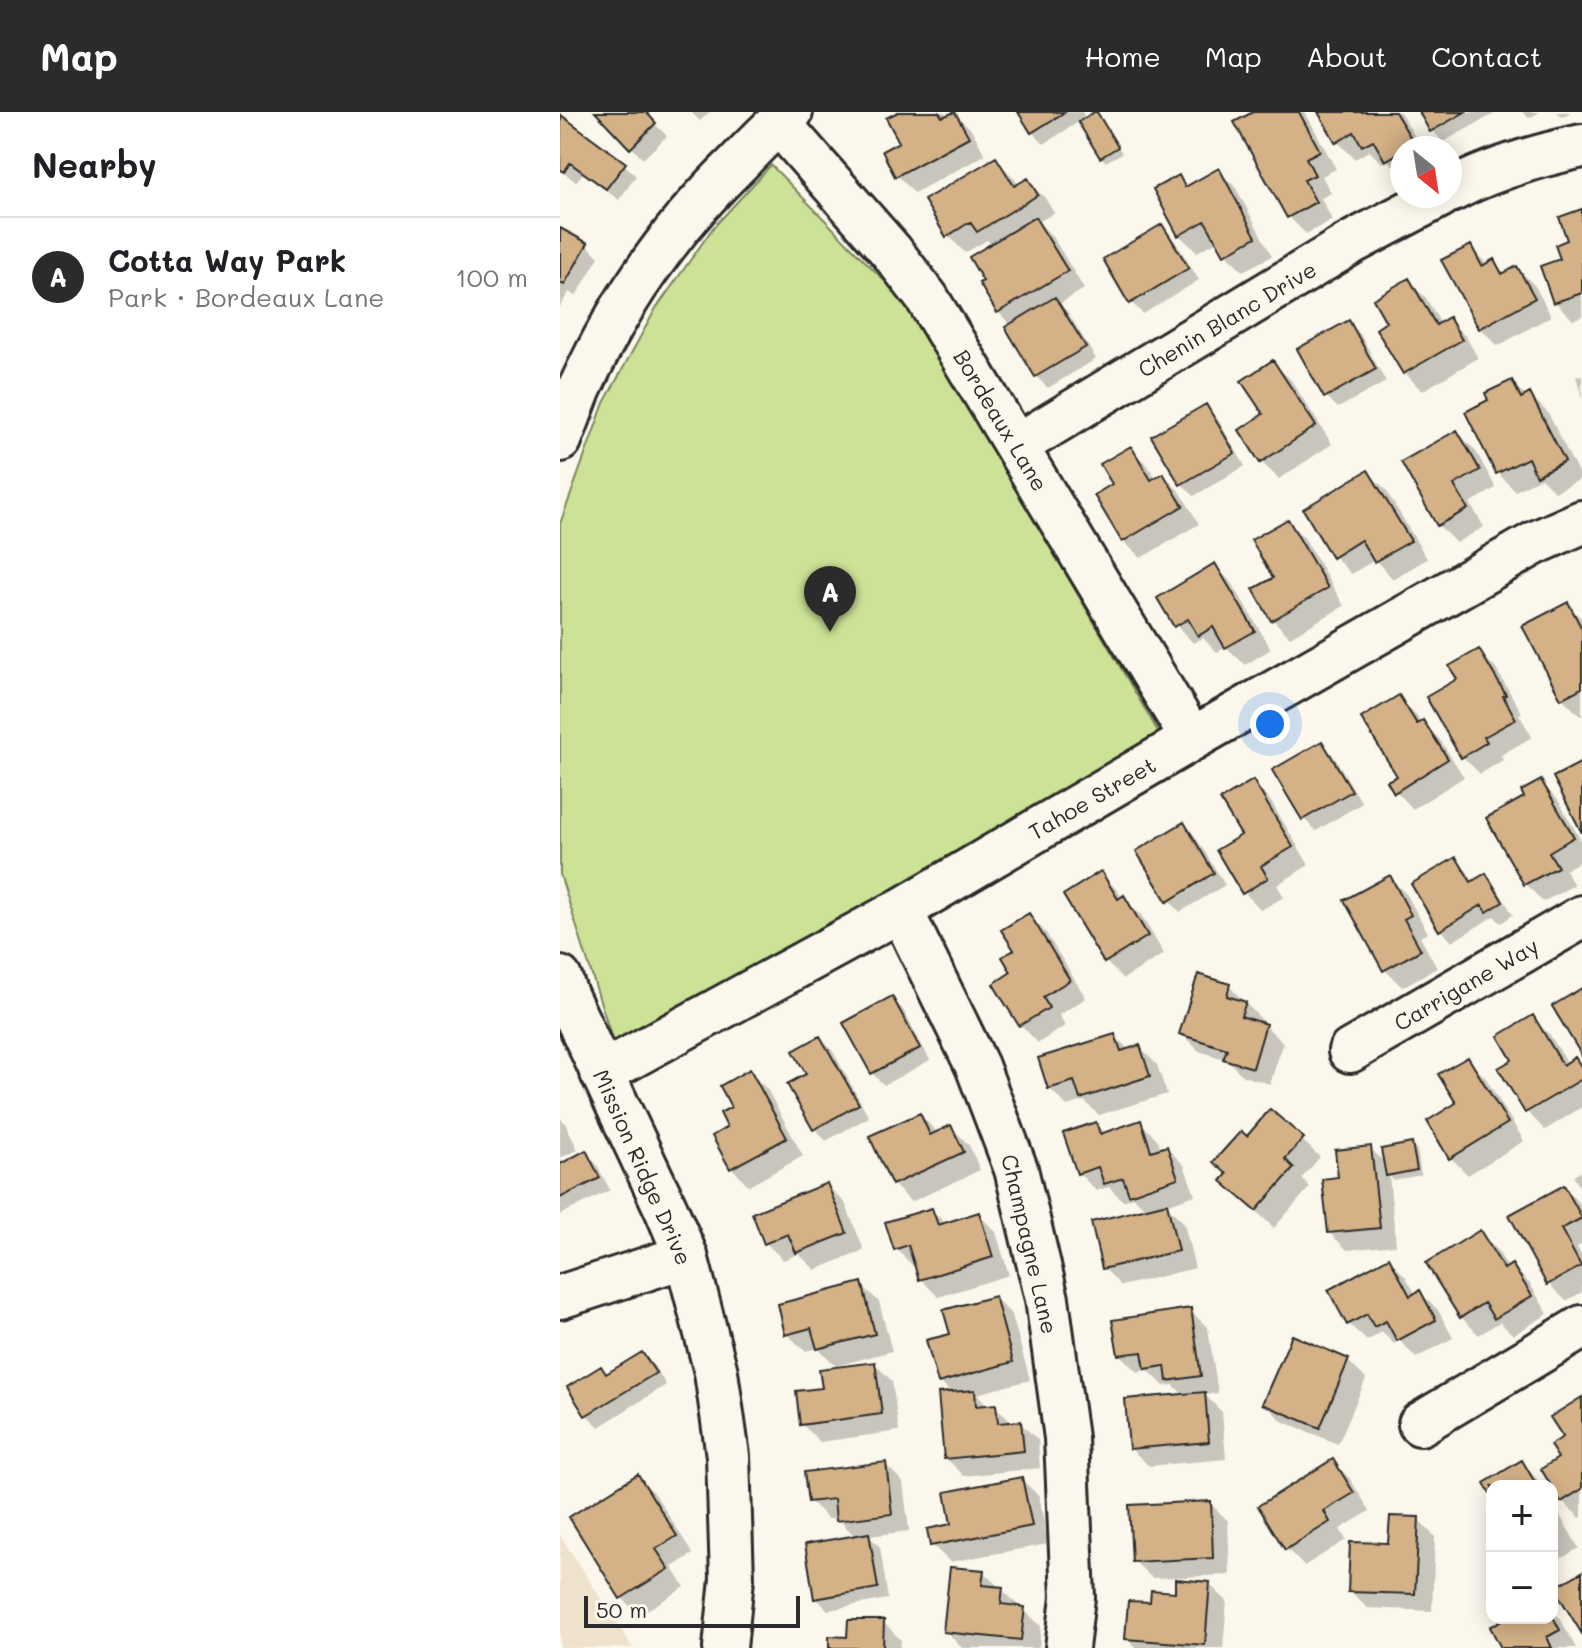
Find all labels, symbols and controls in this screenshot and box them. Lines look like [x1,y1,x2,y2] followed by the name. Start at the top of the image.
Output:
[40,31,118,81] text: Map
[1085,38,1161,74] text: Home
[1205,38,1262,74] text: Map
[1306,38,1387,74] text: About
[1431,38,1542,74] text: Contact
[1390,136,1462,208] north arrow
[32,142,157,187] text: Nearby
[108,240,346,280] text: Cotta Way Park
[1132,254,1322,384] street label: Chenin Blanc Drive
[49,260,67,294] text: A
[455,260,528,294] text: 100 m
[108,280,384,314] text: Park · Bordeaux Lane
[947,344,1055,496] street label: Bordeaux Lane
[804,566,856,632] pin: A
[1250,704,1290,744] your location
[1023,750,1161,846] street label: Tahoe Street
[1389,931,1543,1037] street label: Carrigane Way
[587,1065,699,1269] street label: Mission Ridge Drive
[995,1151,1065,1337] street label: Champagne Lane
[1486,1480,1558,1624] map controls
[1486,1480,1558,1552] button: +
[1486,1552,1558,1624] button: −
[584,1592,800,1628] scale bar
[596,1595,647,1624] text: 50 m

